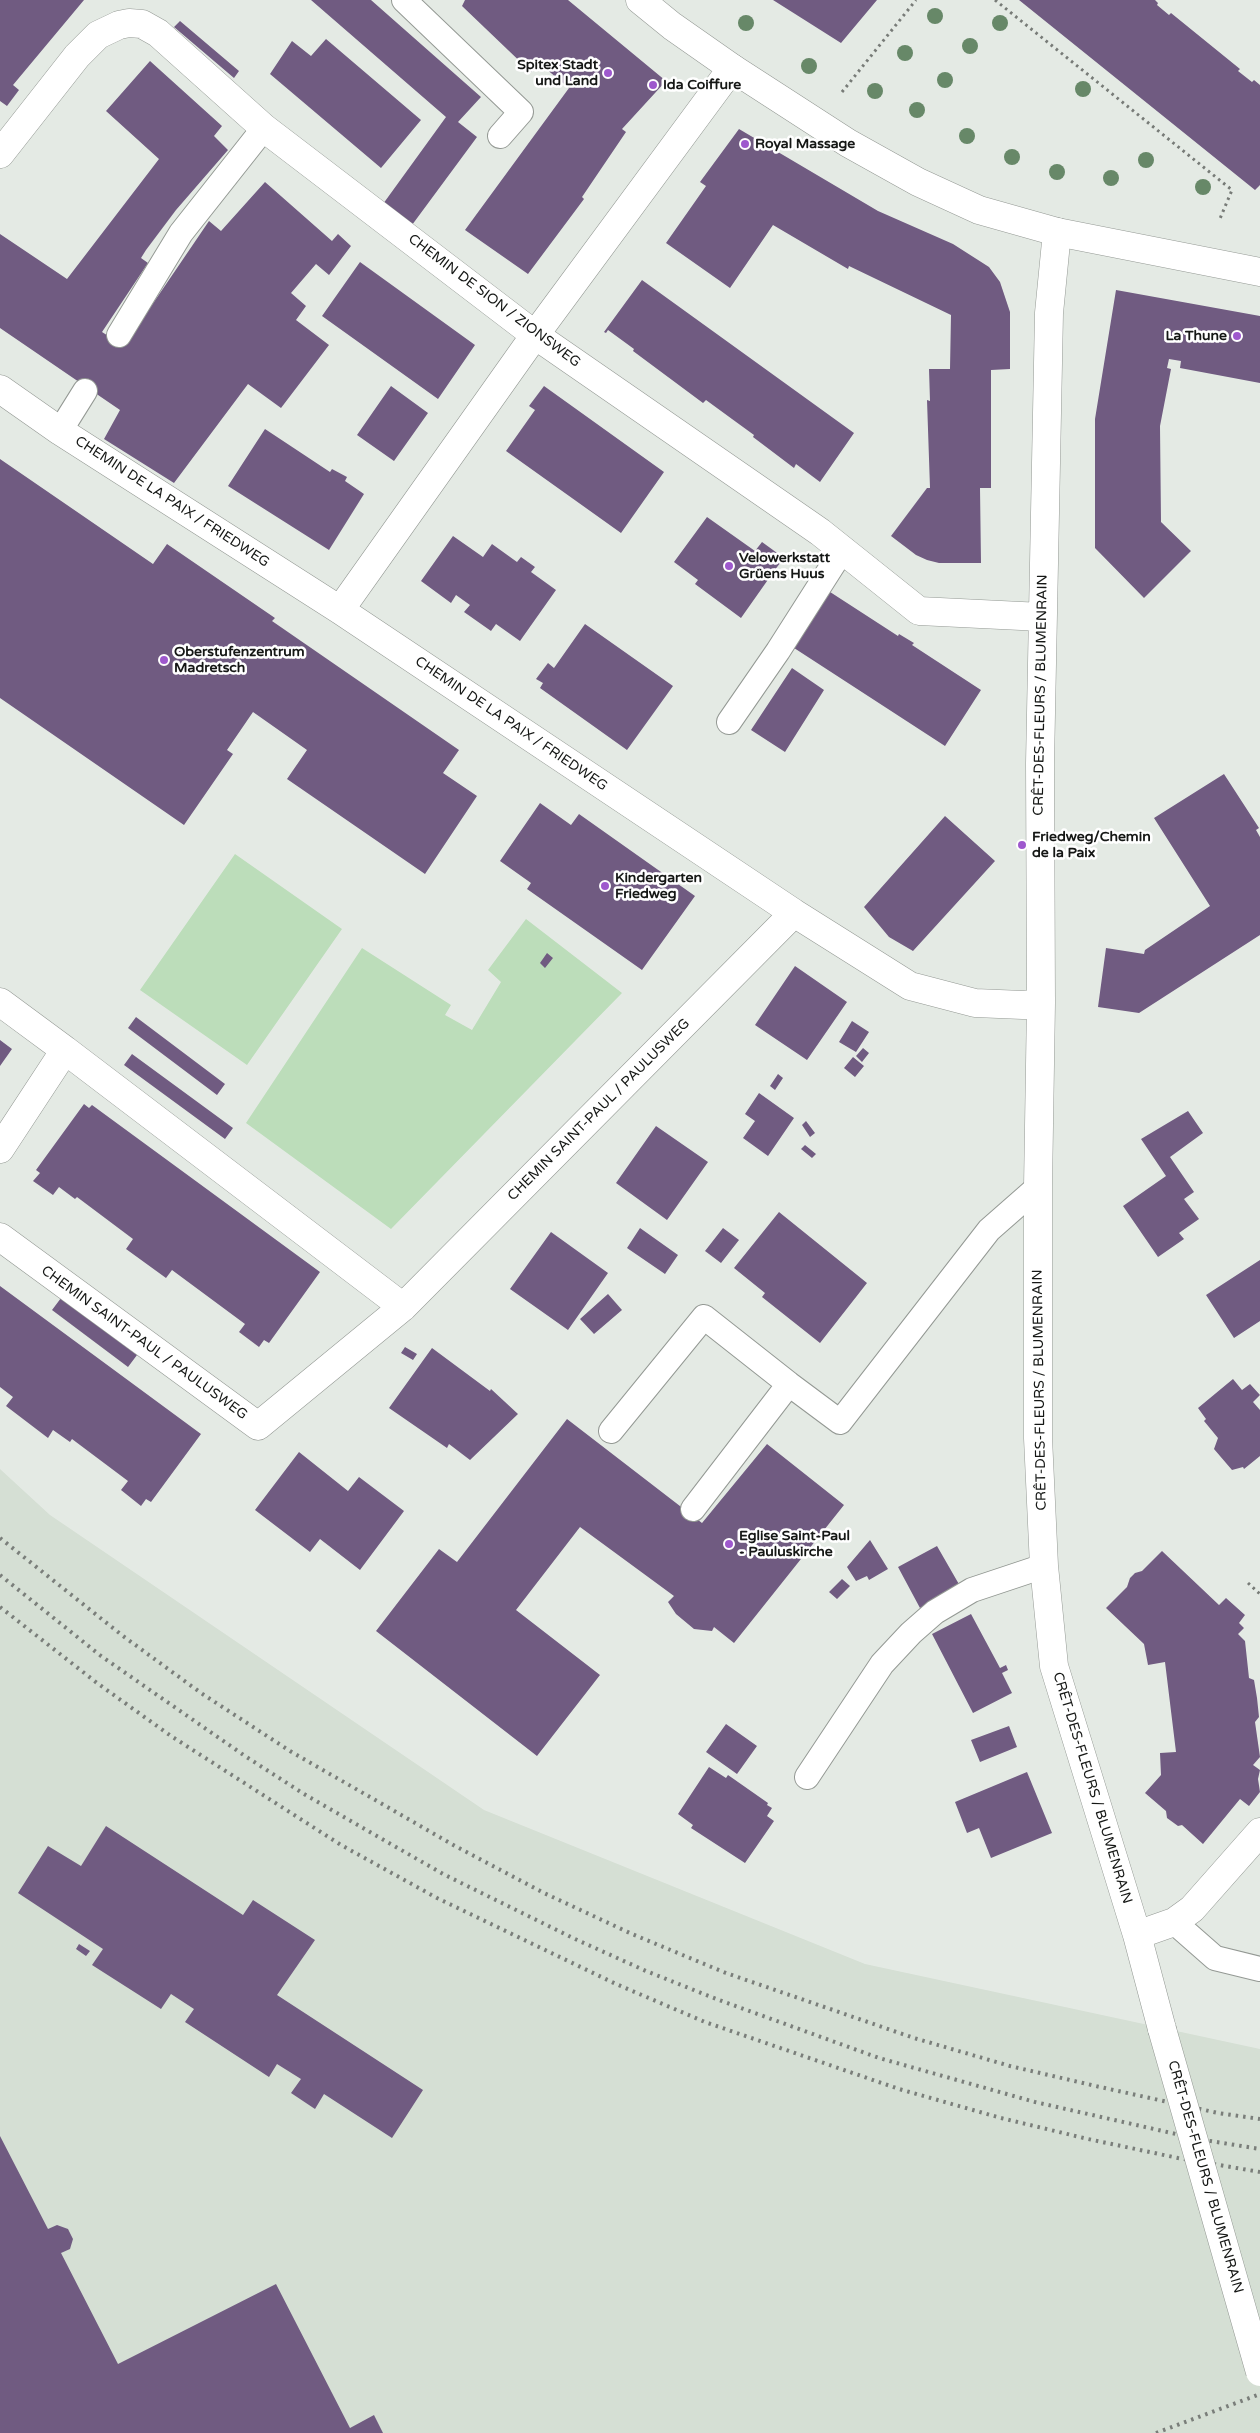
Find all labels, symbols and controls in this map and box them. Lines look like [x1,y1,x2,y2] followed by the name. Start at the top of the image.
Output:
[517,57,598,90] place label: Spitex Stadt und Land
[602,67,614,79] marker: Spitex Stadt und Land
[663,77,741,93] place label: Ida Coiffure
[647,79,659,91] marker: Ida Coiffure
[755,136,855,152] place label: Royal Massage
[739,138,751,150] marker: Royal Massage
[405,231,583,371] street label: CHEMIN DE SION / ZIONSWEG
[1166,328,1227,344] place label: La Thune
[1231,330,1243,342] marker: La Thune
[72,433,272,571] street label: CHEMIN DE LA PAIX / FRIEDWEG
[739,550,830,582] place label: Velowerkstatt Grüens Huus
[723,560,735,572] marker: Velowerkstatt Grüens Huus
[1030,574,1052,816] street label: CRÊT-DES-FLEURS / BLUMENRAIN
[174,644,305,676] place label: Oberstufenzentrum Madretsch
[412,653,610,795] street label: CHEMIN DE LA PAIX / FRIEDWEG
[158,654,170,666] marker: Oberstufenzentrum Madretsch
[1032,829,1151,862] place label: Friedweg/Chemin de la Paix
[1016,839,1028,851] marker: Friedweg/Chemin de la Paix
[615,870,702,902] place label: Kindergarten Friedweg
[599,880,611,892] marker: Kindergarten Friedweg
[504,1015,694,1205] street label: CHEMIN SAINT-PAUL / PAULUSWEG
[38,1263,250,1423] street label: CHEMIN SAINT-PAUL / PAULUSWEG
[1029,1269,1051,1511] street label: CRÊT-DES-FLEURS / BLUMENRAIN
[739,1528,850,1560] place label: Eglise Saint-Paul - Pauluskirche
[723,1538,735,1550] marker: Eglise Saint-Paul - Pauluskirche
[1049,1670,1135,1906] street label: CRÊT-DES-FLEURS / BLUMENRAIN
[1164,2059,1246,2295] street label: CRÊT-DES-FLEURS / BLUMENRAIN

